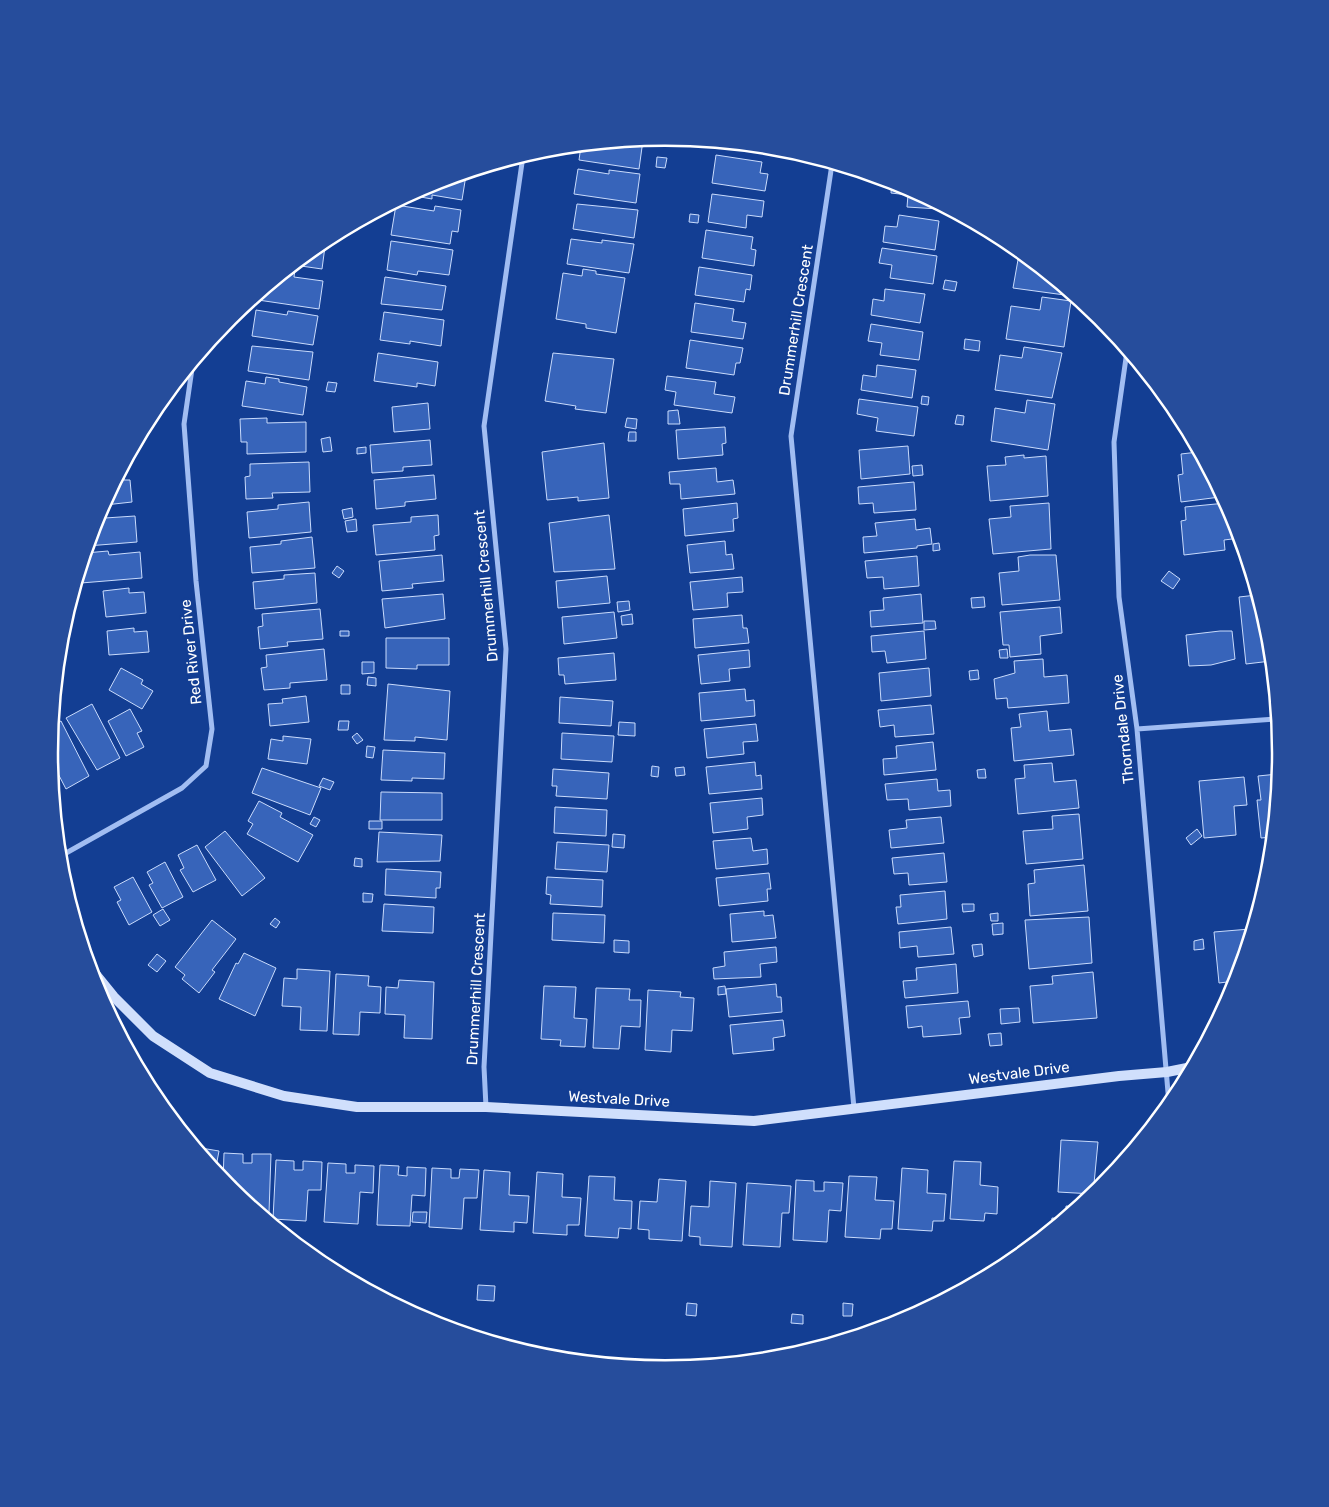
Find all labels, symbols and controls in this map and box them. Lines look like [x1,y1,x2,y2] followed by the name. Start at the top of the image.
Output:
[775,243,817,397] street label: Drummerhill Crescent
[470,509,502,663] street label: Drummerhill Crescent
[177,598,205,706] street label: Red River Drive
[1108,673,1138,785] street label: Thorndale Drive
[463,912,489,1066] street label: Drummerhill Crescent
[967,1058,1071,1088] street label: Westvale Drive
[568,1087,670,1111] street label: Westvale Drive

